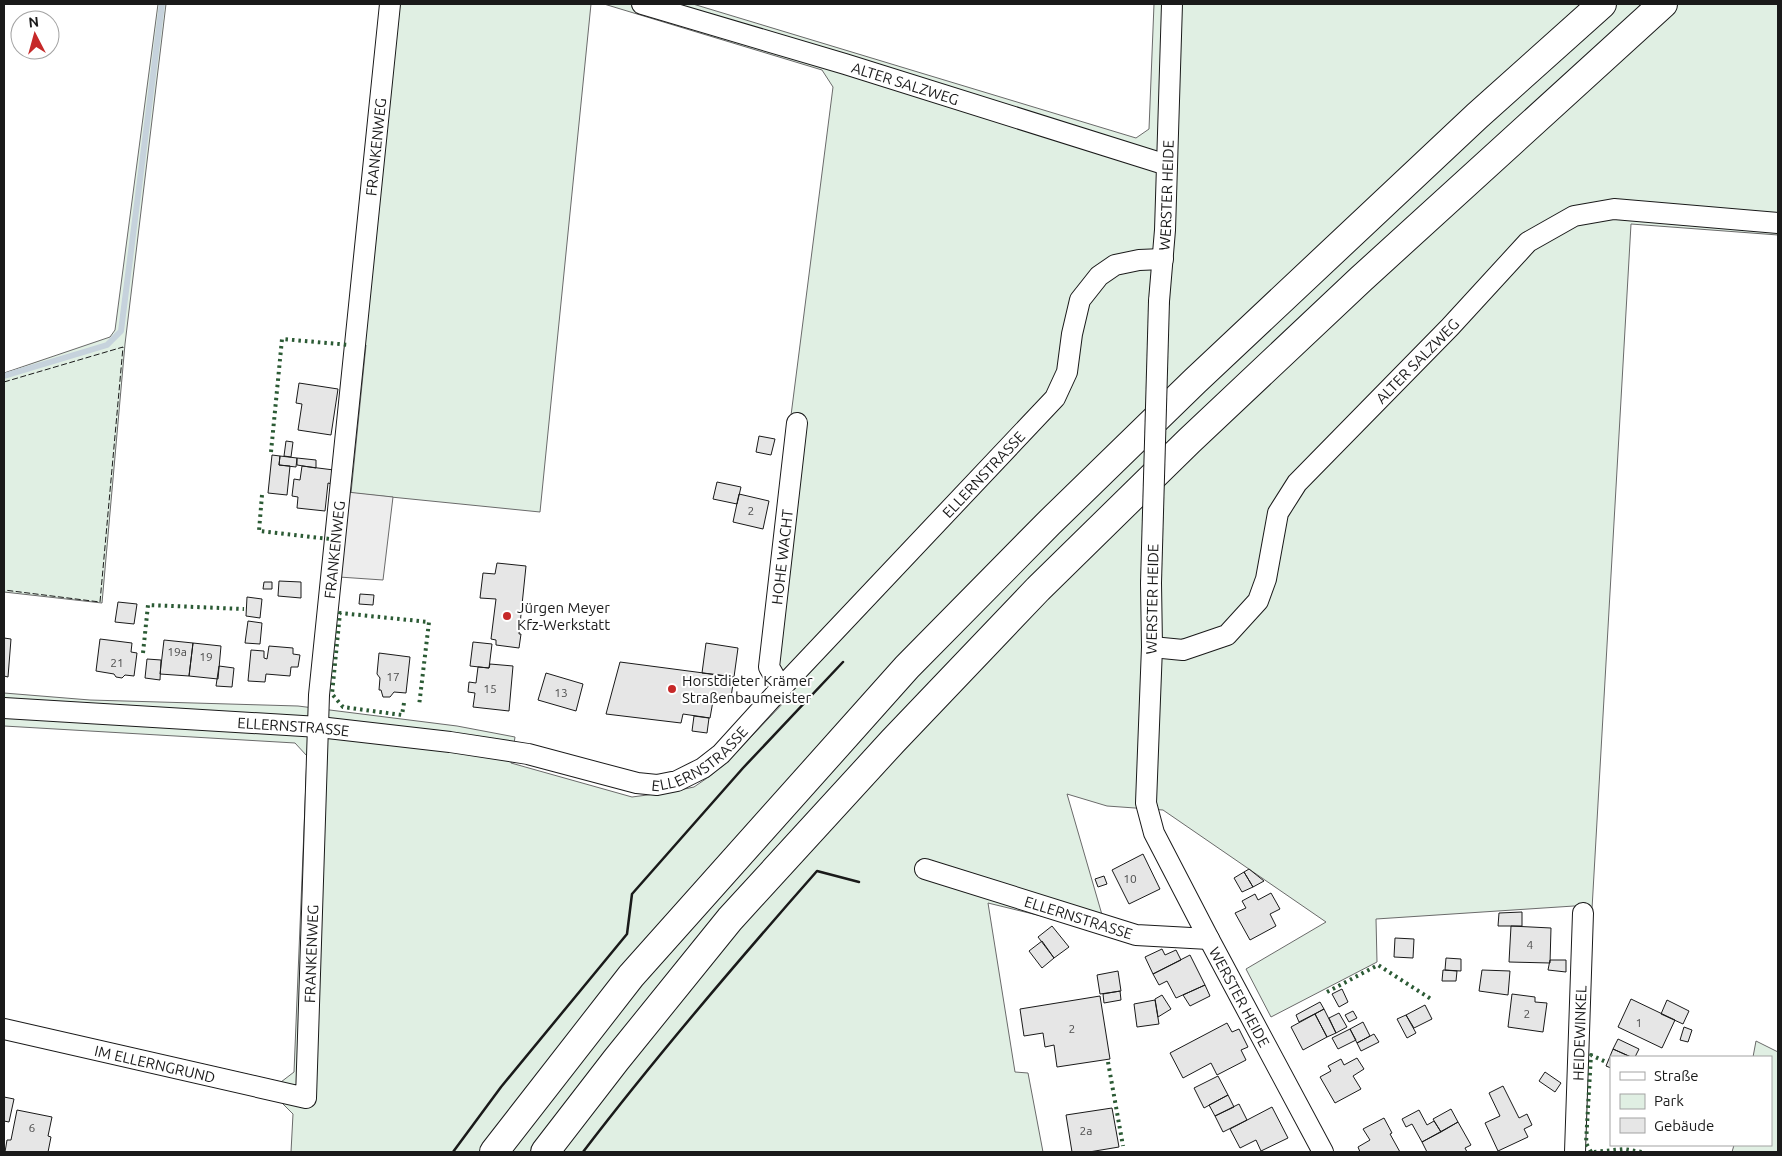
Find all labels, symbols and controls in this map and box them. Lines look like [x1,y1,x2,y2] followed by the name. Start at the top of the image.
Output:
[10,10,60,60] north arrow
[28,14,40,31] text: N
[850,58,961,108] street label: ALTER SALZWEG
[362,97,389,197] street label: FRANKENWEG
[1155,140,1176,251] street label: WERSTER HEIDE
[1372,315,1462,406] street label: ALTER SALZWEG
[938,427,1028,521] street label: ELLERNSTRASSE
[320,500,347,600] street label: FRANKENWEG
[748,504,754,517] house number: 2
[768,508,796,605] street label: HOHE WACHT
[1143,543,1161,655] street label: WERSTER HEIDE
[517,599,610,633] place label: Jürgen Meyer Kfz-Werkstatt
[501,610,513,622] marker: Jürgen Meyer Kfz-Werkstatt
[167,645,187,658] house number: 19a
[199,650,213,663] house number: 19
[110,656,124,669] house number: 21
[386,670,400,683] house number: 17
[682,672,813,706] place label: Horstdieter Krämer Straßenbaumeister
[483,682,497,695] house number: 15
[666,683,678,695] marker: Horstdieter Krämer Straßenbaumeister
[554,686,568,699] house number: 13
[237,714,350,739] street label: ELLERNSTRASSE
[651,723,751,794] street label: ELLERNSTRASSE
[1123,872,1137,885] house number: 10
[1023,892,1135,942] street label: ELLERNSTRASSE
[301,904,321,1003] street label: FRANKENWEG
[1527,938,1534,951] house number: 4
[1206,944,1274,1050] street label: WERSTER HEIDE
[1569,985,1589,1081] street label: HEIDEWINKEL
[1524,1007,1530,1020] house number: 2
[1636,1016,1642,1029] house number: 1
[1069,1022,1075,1035] house number: 2
[93,1041,217,1086] street label: IM ELLERNGRUND
[1610,1056,1772,1146] legend
[1654,1067,1698,1084] text: Straße
[1654,1092,1684,1109] text: Park
[1654,1117,1714,1134] text: Gebäude
[29,1121,36,1134] house number: 6
[1080,1124,1092,1137] house number: 2a

